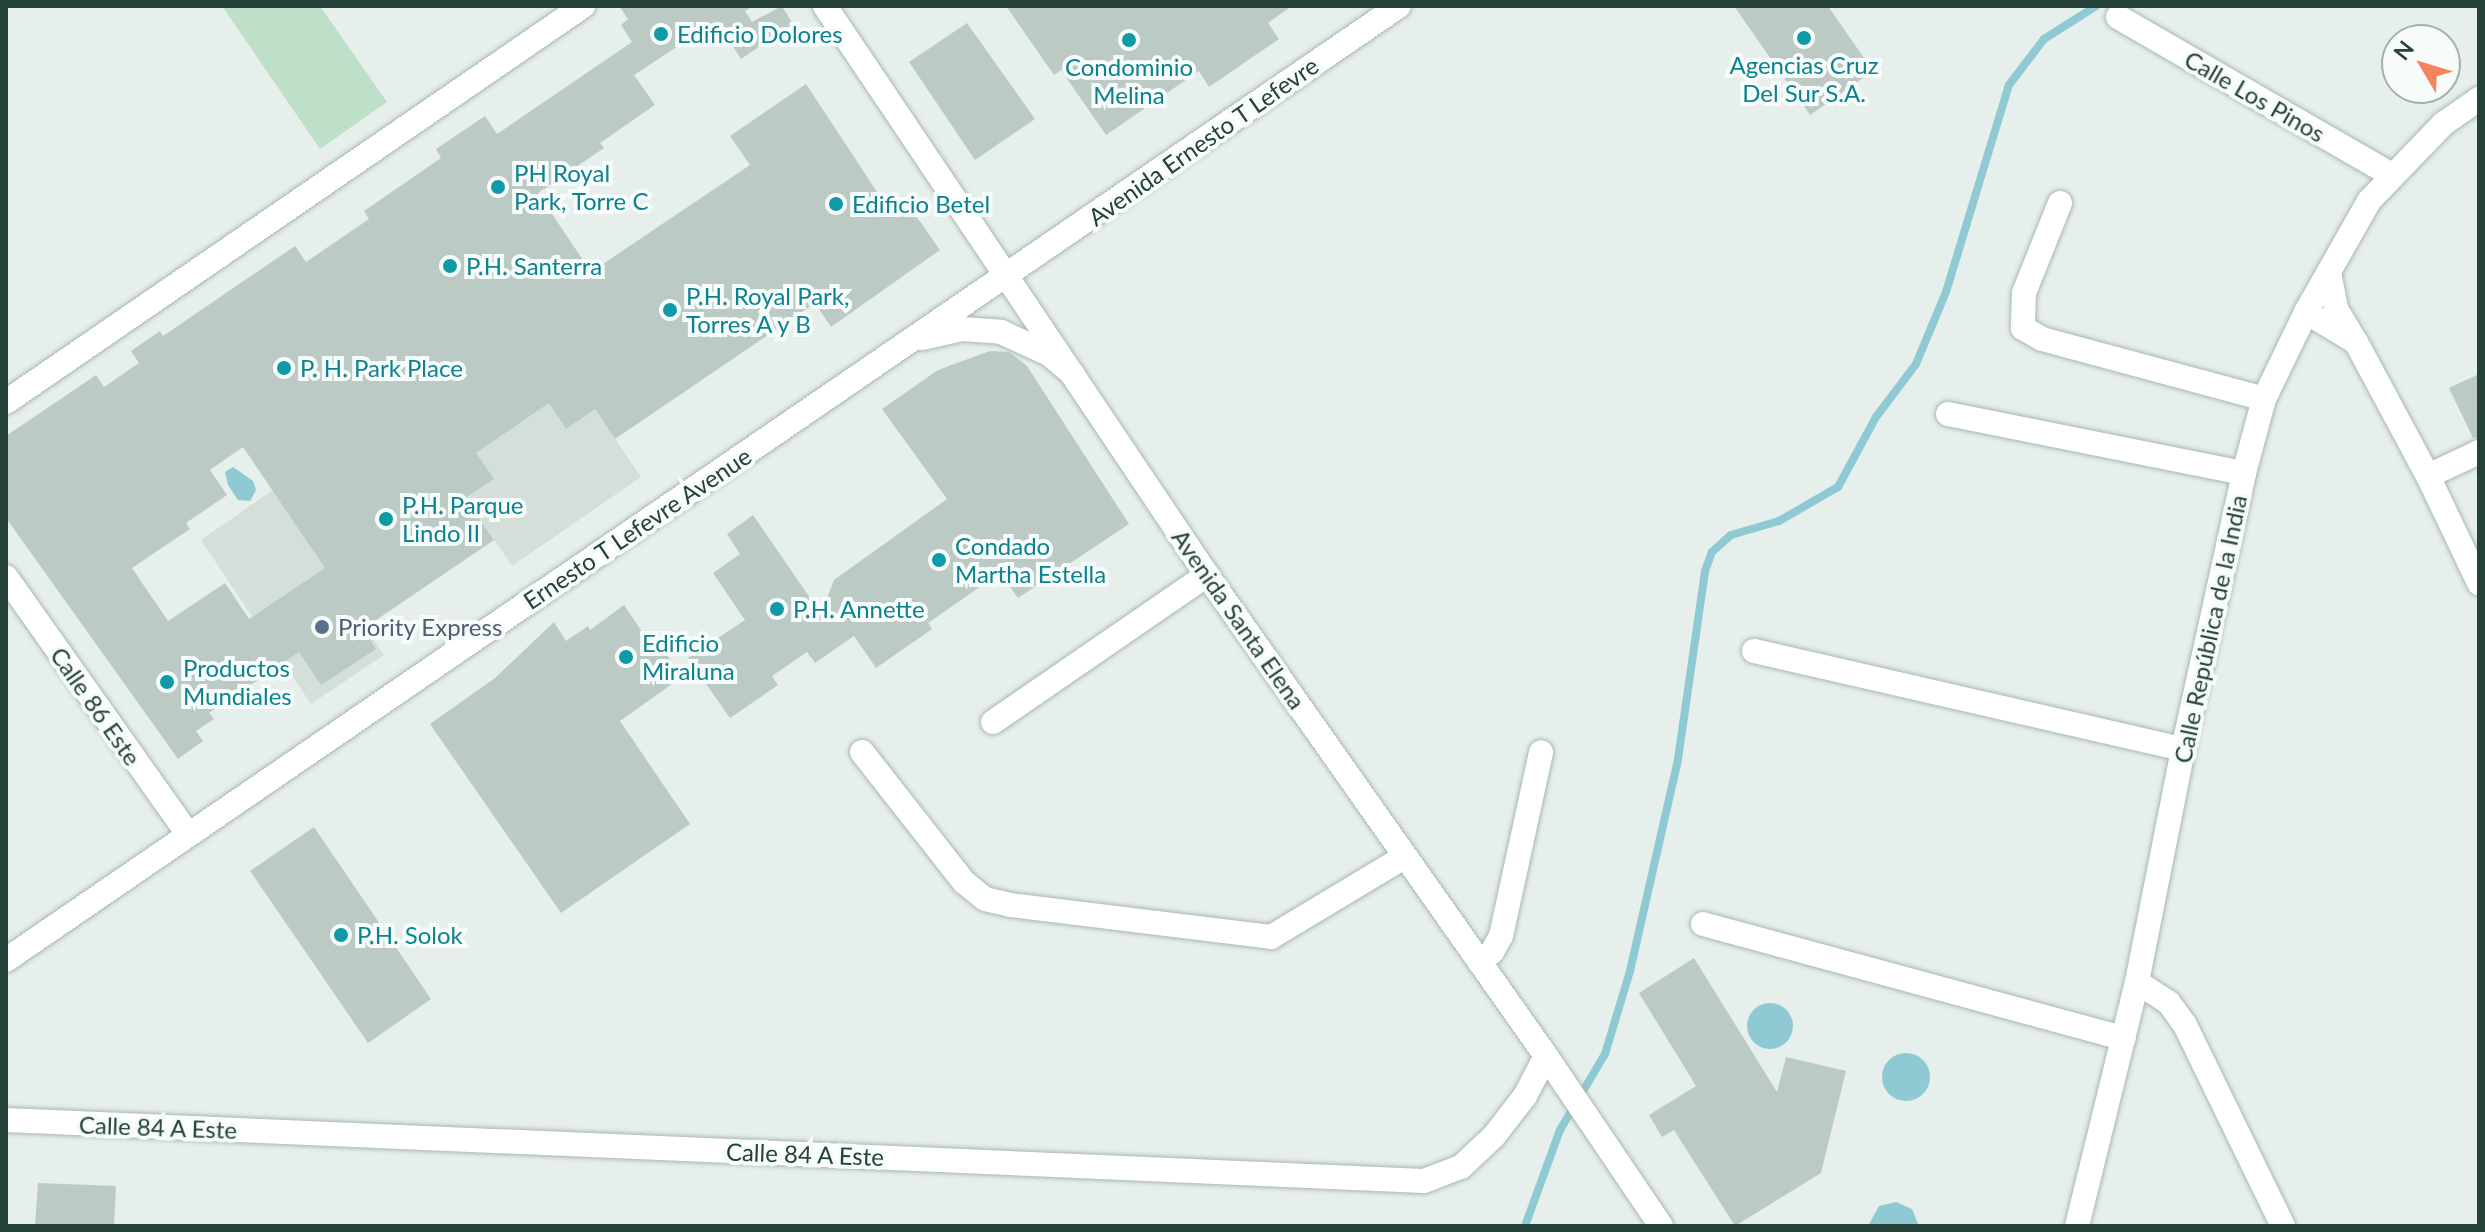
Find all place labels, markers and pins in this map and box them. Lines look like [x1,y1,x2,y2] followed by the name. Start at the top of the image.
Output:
[677,20,843,48] place label: Edificio Dolores
[652,25,670,43] marker: Edificio Dolores
[1795,29,1813,47] marker: Agencias Cruz Del Sur S.A.
[1120,31,1138,49] marker: Condominio Melina
[1729,51,1879,107] place label: Agencias Cruz Del Sur S.A.
[1065,53,1193,109] place label: Condominio Melina
[514,159,649,215] place label: PH Royal Park, Torre C
[489,178,507,196] marker: PH Royal Park, Torre C
[852,190,990,218] place label: Edificio Betel
[827,195,845,213] marker: Edificio Betel
[466,252,602,280] place label: P.H. Santerra
[441,257,459,275] marker: P.H. Santerra
[686,282,849,338] place label: P.H. Royal Park, Torres A y B
[661,301,679,319] marker: P.H. Royal Park, Torres A y B
[300,354,463,382] place label: P. H. Park Place
[275,359,293,377] marker: P. H. Park Place
[402,491,524,547] place label: P.H. Parque Lindo II
[377,510,395,528] marker: P.H. Parque Lindo II
[955,532,1106,588] place label: Condado Martha Estella
[930,551,948,569] marker: Condado Martha Estella
[793,595,925,623] place label: P.H. Annette
[768,600,786,618] marker: P.H. Annette
[338,613,503,641] place label: Priority Express
[313,618,331,636] marker: Priority Express
[642,629,735,685] place label: Edificio Miraluna
[617,648,635,666] marker: Edificio Miraluna
[183,654,292,710] place label: Productos Mundiales
[158,673,176,691] marker: Productos Mundiales
[357,921,463,949] place label: P.H. Solok
[332,926,350,944] marker: P.H. Solok

